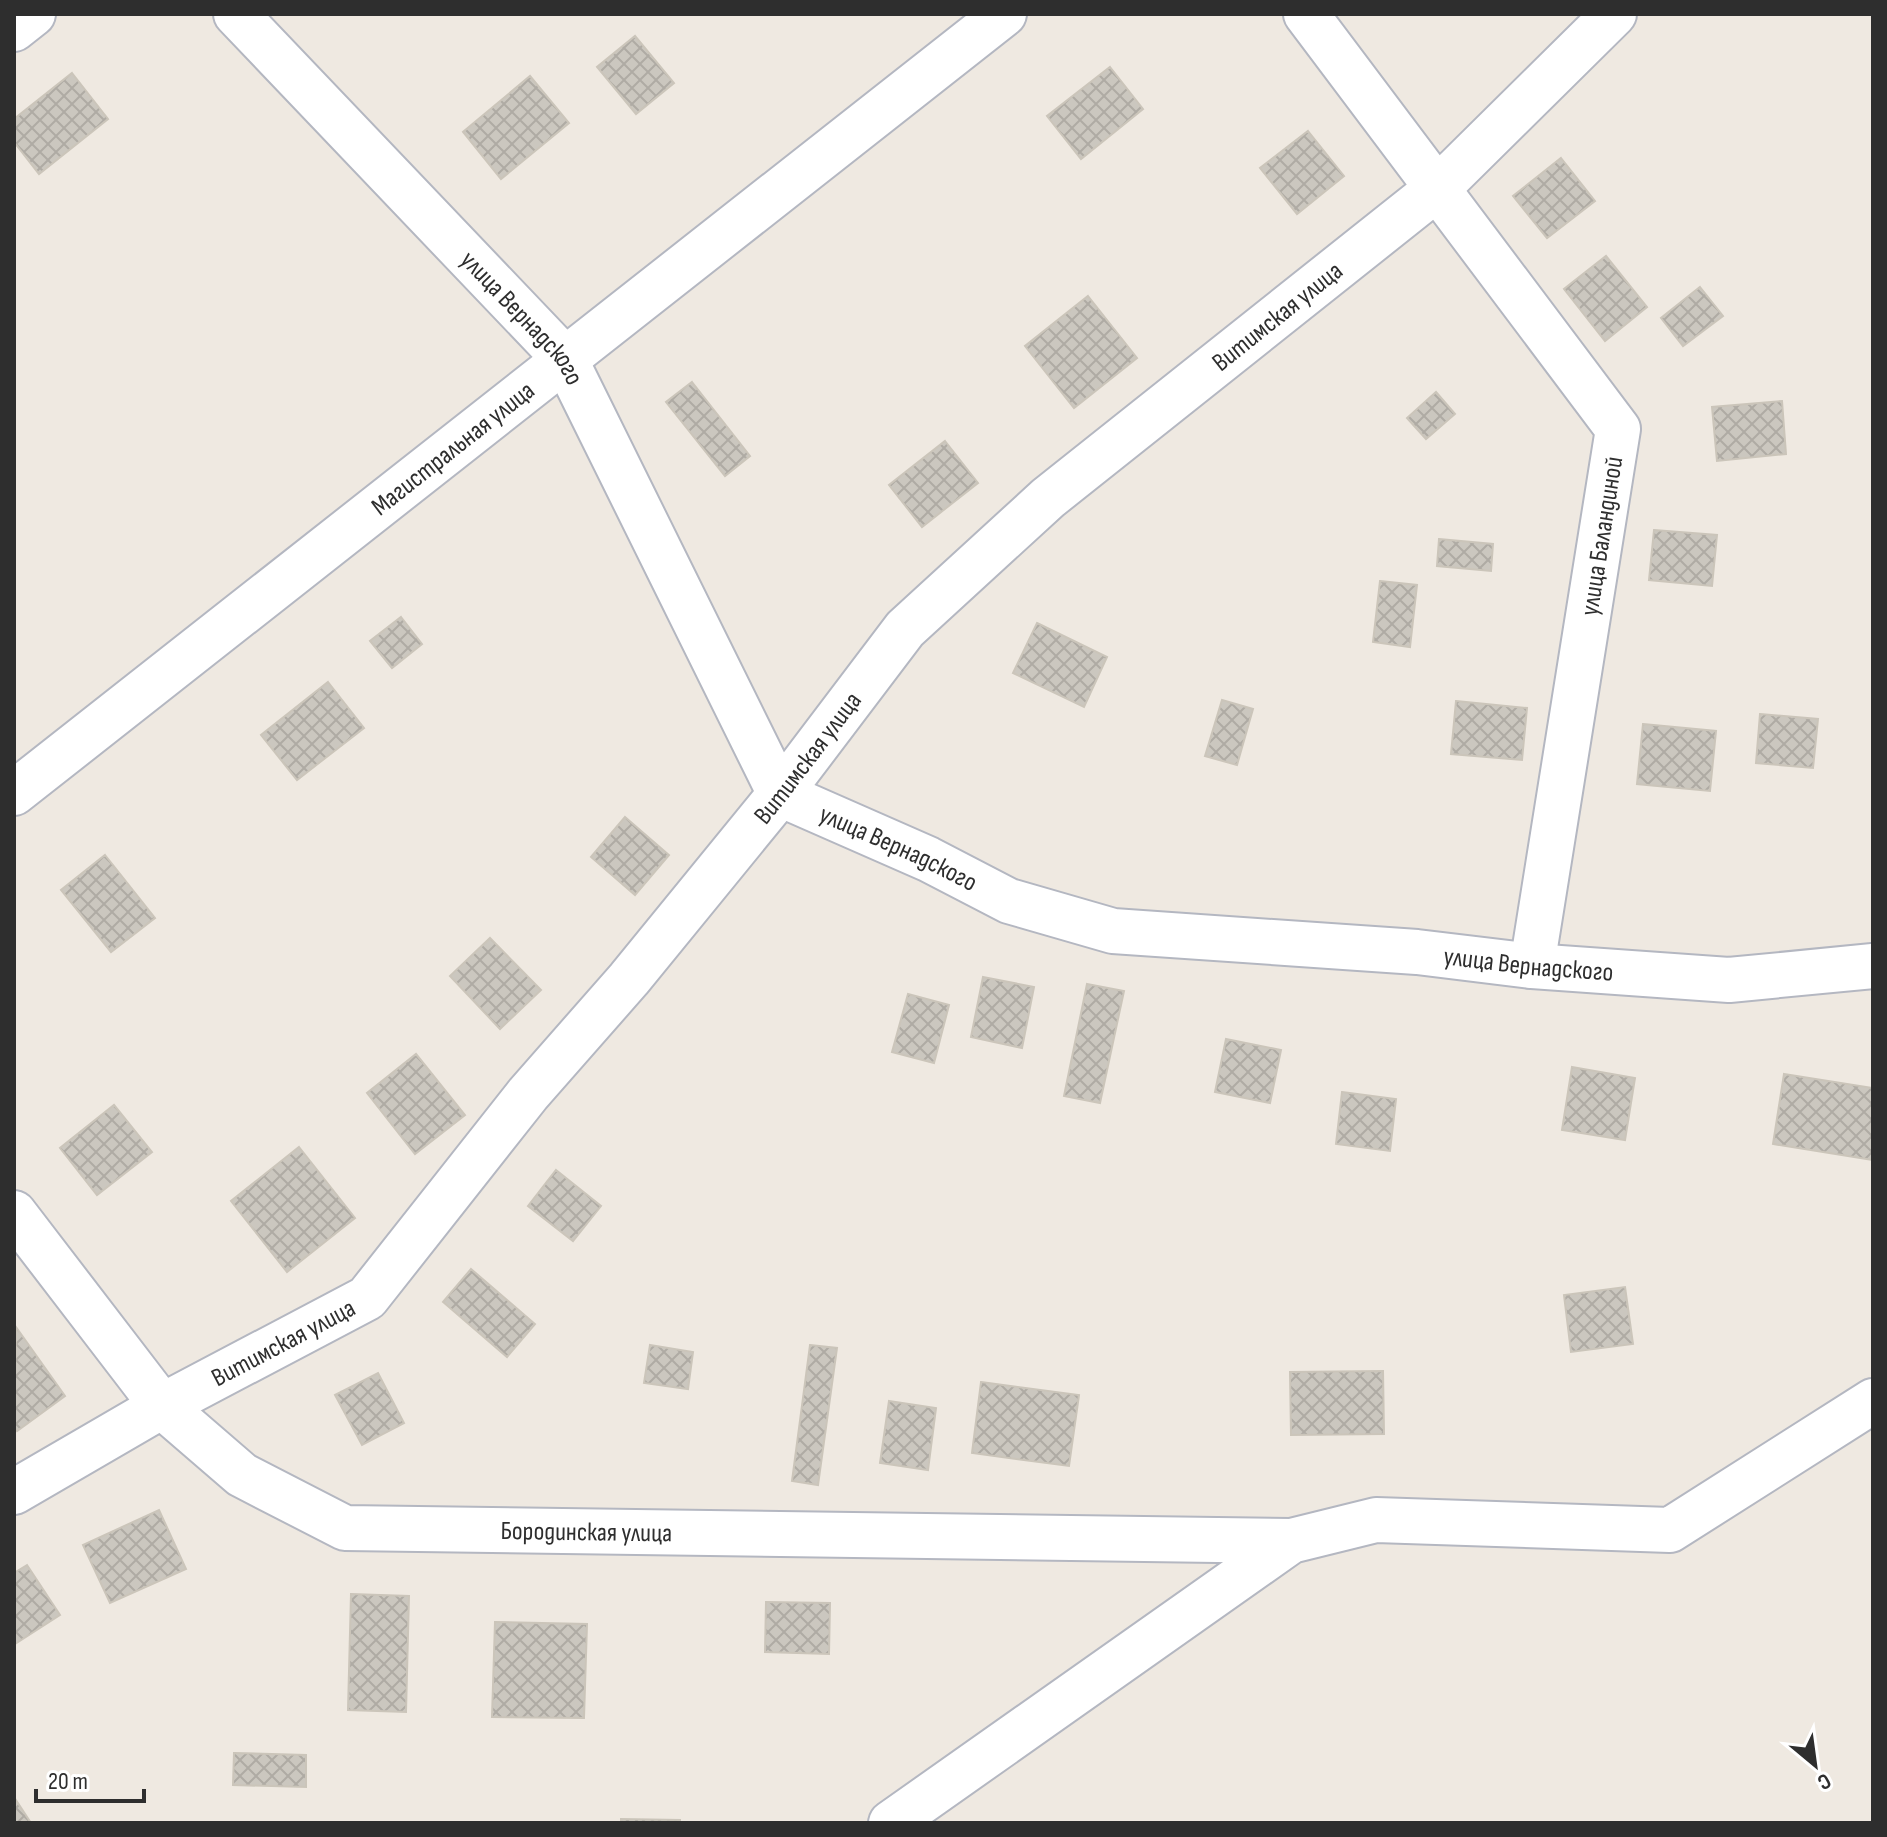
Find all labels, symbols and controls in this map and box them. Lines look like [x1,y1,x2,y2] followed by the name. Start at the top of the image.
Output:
[453,245,589,390] street label: улица Вернадского
[1206,256,1349,378] street label: Витимская улица
[366,375,541,523] street label: Магистральная улица
[1575,454,1630,618] street label: улица Баландиной
[748,686,869,831] street label: Витимская улица
[814,799,982,899] street label: улица Вернадского
[1442,941,1614,989] street label: улица Вернадского
[207,1293,361,1394] street label: Витимская улица
[500,1516,672,1549] street label: Бородинская улица
[1775,1725,1855,1805] north arrow
[36,1753,144,1803] scale bar
[48,1767,88,1796] text: 20 m
[1812,1767,1835,1796] text: С

